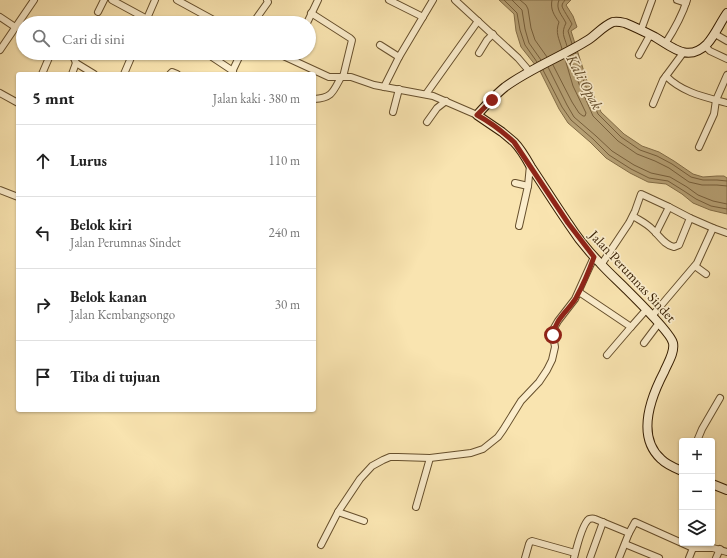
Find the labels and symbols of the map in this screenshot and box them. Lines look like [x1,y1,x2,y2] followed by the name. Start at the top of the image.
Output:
[562,50,608,113] water label: Kali Opak
[483,91,501,109] route end
[585,225,681,326] street label: Jalan Perumnas Sindet
[544,326,562,344] route start

